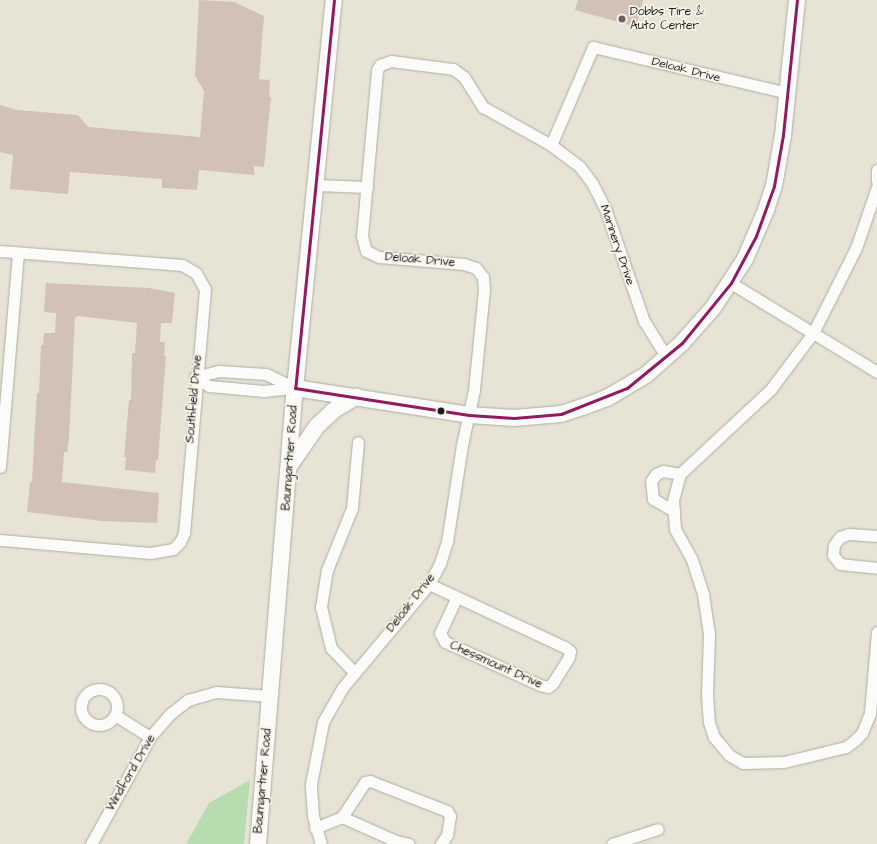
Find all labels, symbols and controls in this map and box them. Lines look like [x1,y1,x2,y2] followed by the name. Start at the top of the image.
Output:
[630,5,704,33] place label: Dobbs Tire & Auto Center
[617,14,627,24] marker: Dobbs Tire & Auto Center
[650,55,722,85] street label: Deloak Drive
[597,203,637,287] street label: Marinery Drive
[384,250,456,270] street label: Deloak Drive
[183,354,205,444] street label: Southfield Drive
[279,405,301,511] street label: Baumgartner Road
[436,406,446,416] unlabelled marker
[384,571,438,635] street label: Deloak Drive
[448,638,544,692] street label: Chessmount Drive
[251,728,275,834] street label: Baumgartner Road
[103,732,159,814] street label: Windford Drive

